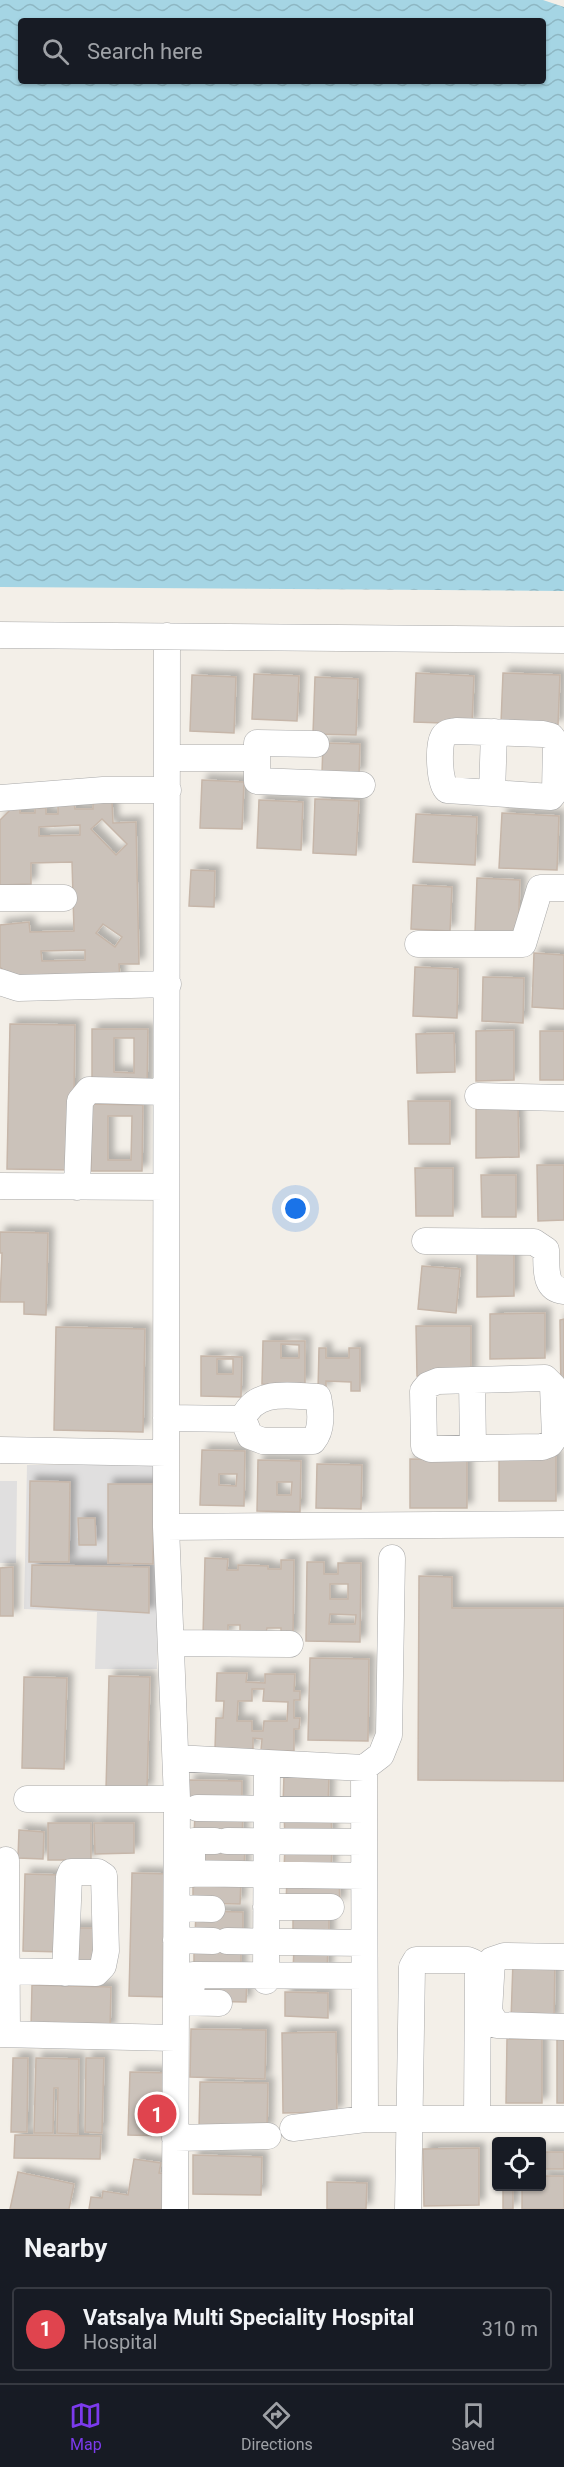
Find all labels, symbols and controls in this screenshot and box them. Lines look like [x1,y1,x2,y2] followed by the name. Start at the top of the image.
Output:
[18,18,546,84] search box
[39,35,72,68] icon: search
[87,39,203,64] text: Search here
[281,1194,310,1223] your location
[138,2092,176,2136] pin: 1
[492,2137,546,2191] map controls
[492,2137,546,2191] button: locate
[24,2233,107,2263] text: Nearby
[83,2305,414,2330] text: Vatsalya Multi Speciality Hospital
[40,2317,51,2341] text: 1
[482,2317,538,2341] text: 310 m
[83,2330,157,2354] text: Hospital
[69,2399,102,2454] tab: Map
[241,2399,313,2454] tab: Directions
[451,2399,495,2454] tab: Saved

